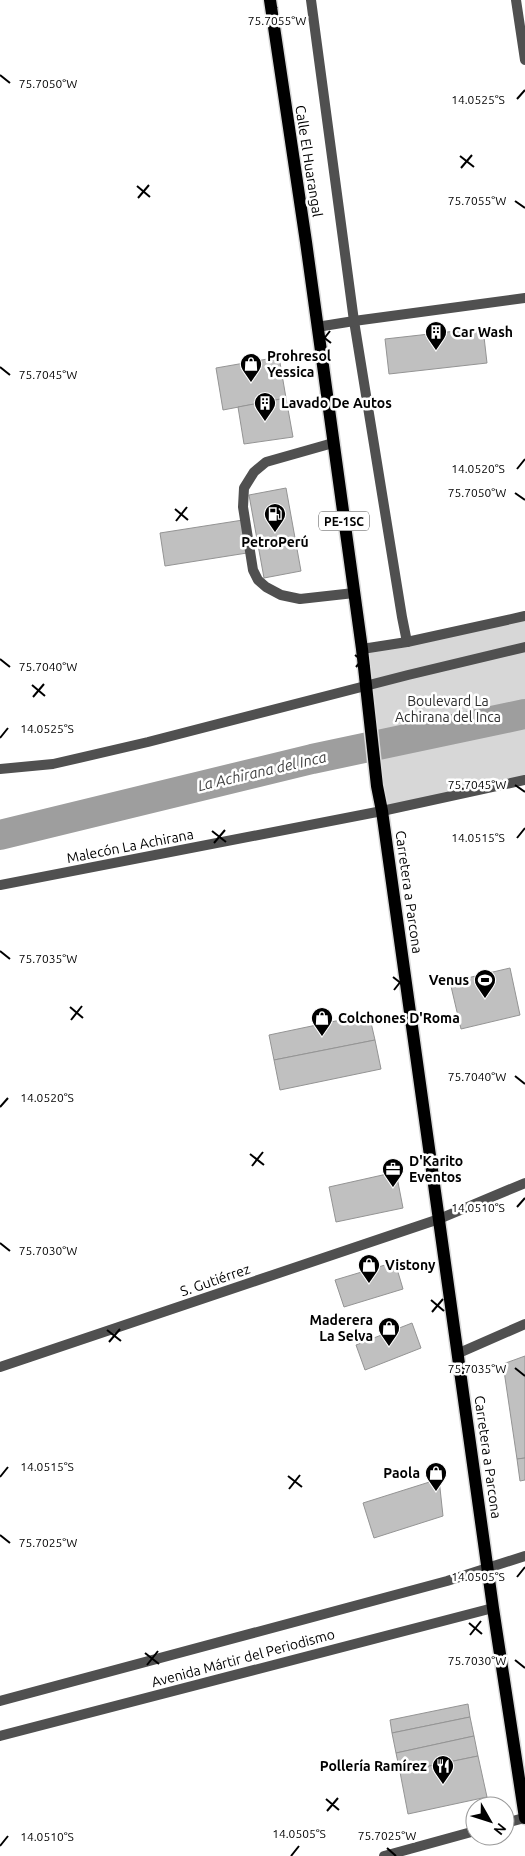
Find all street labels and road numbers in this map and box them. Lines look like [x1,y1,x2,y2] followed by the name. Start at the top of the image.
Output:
[292,104,326,218] street label: Calle El Huarangal
[319,512,369,530] road number: PE-1SC
[65,826,195,866] street label: Malecón La Achirana
[392,829,426,955] street label: Carretera a Parcona
[178,1261,252,1299] street label: S. Gutiérrez
[471,1394,505,1520] street label: Carretera a Parcona
[150,1626,336,1690] street label: Avenida Mártir del Periodismo

